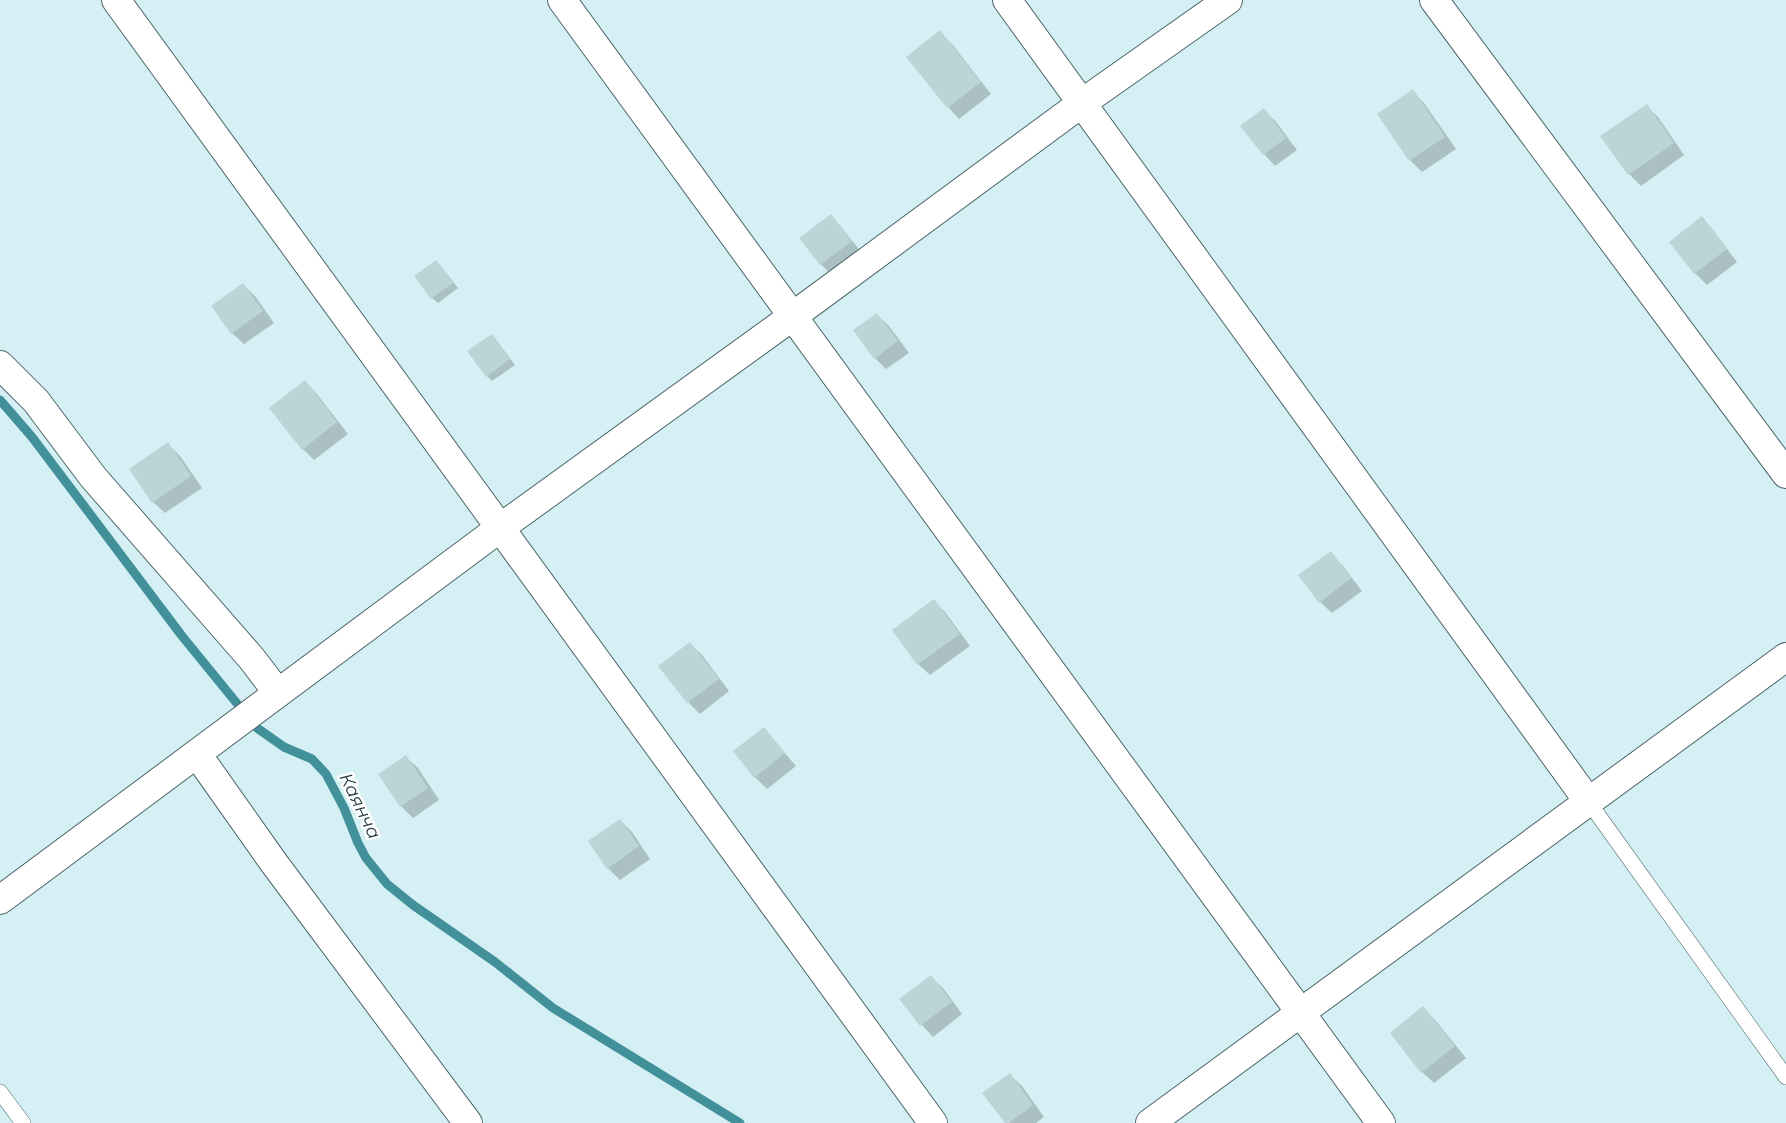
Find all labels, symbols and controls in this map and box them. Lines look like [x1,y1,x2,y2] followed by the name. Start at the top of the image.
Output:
[335,769,385,843] water label: Каянча

